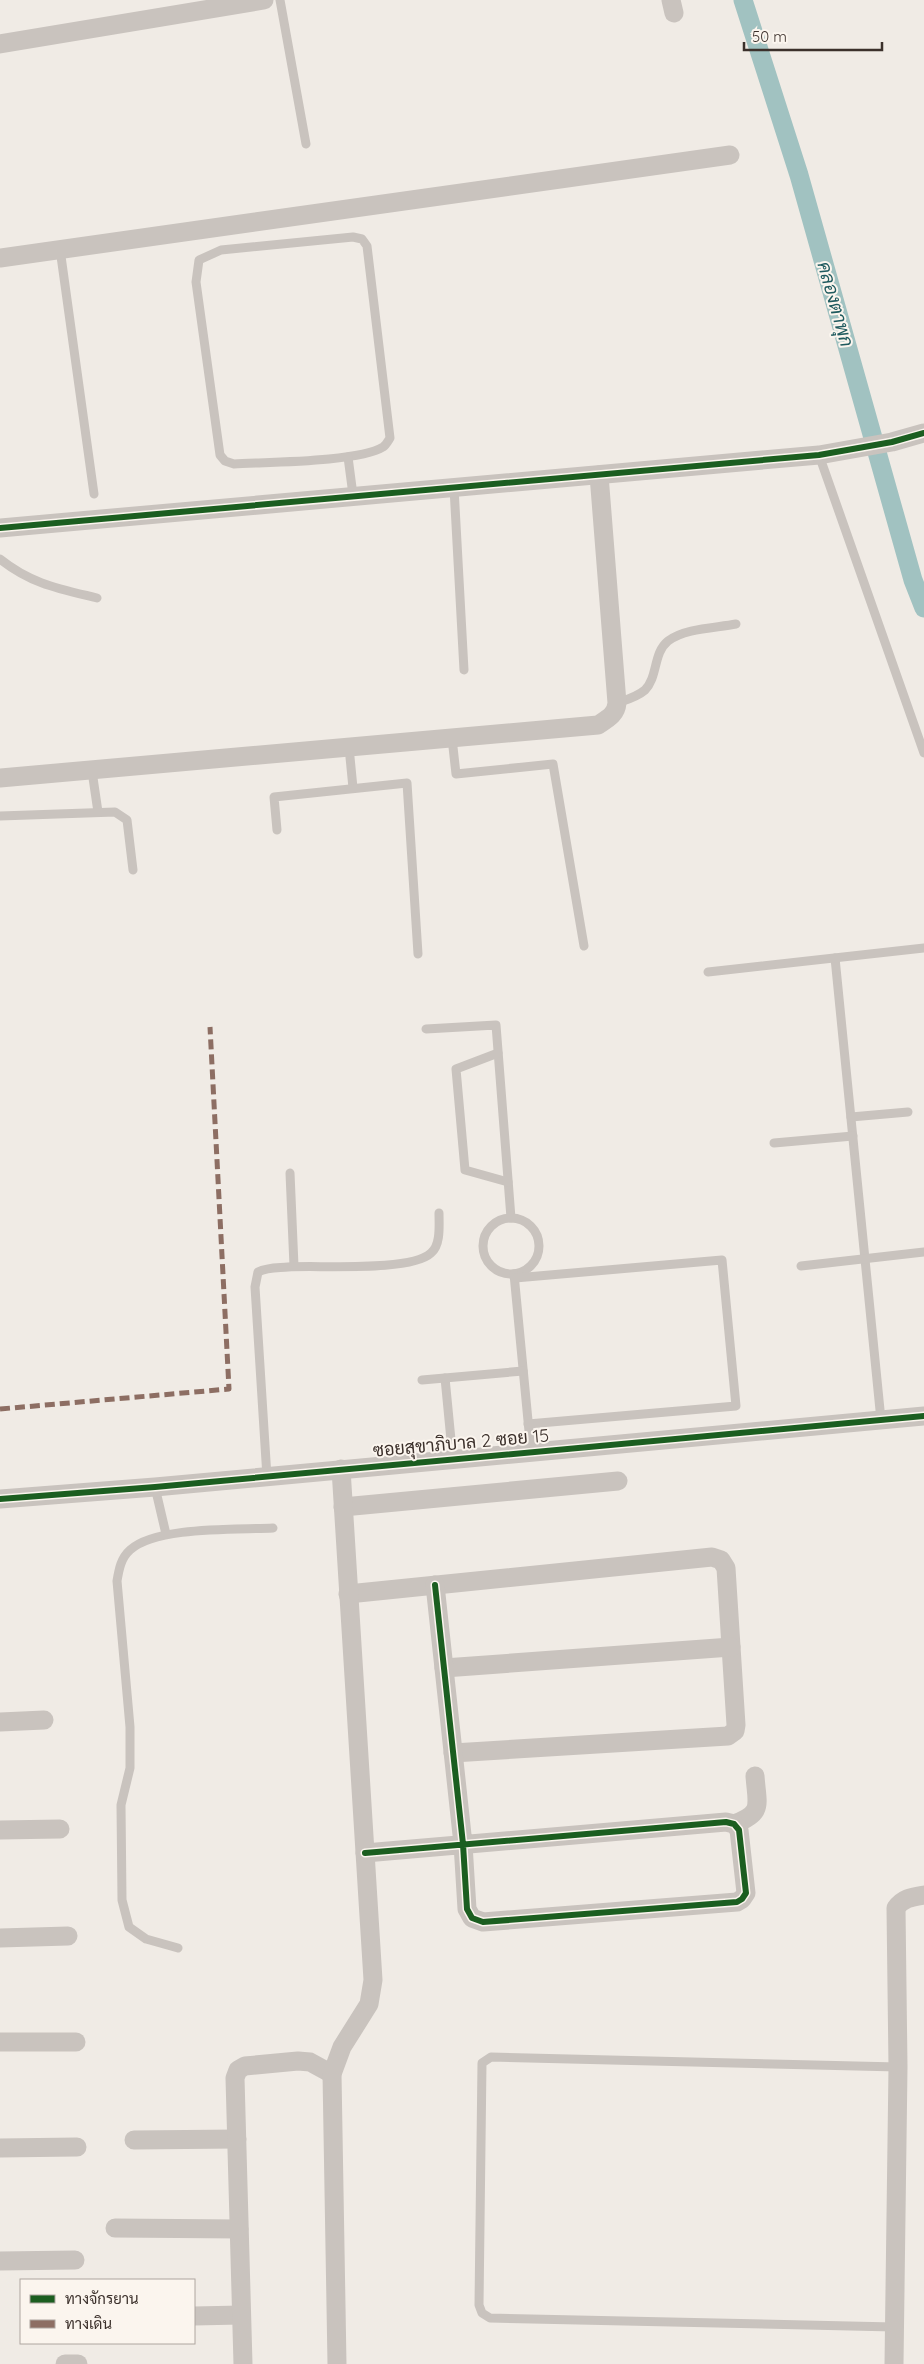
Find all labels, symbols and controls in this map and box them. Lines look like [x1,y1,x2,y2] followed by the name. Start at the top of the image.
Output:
[744,20,882,52] scale bar
[752,27,787,46] text: 50 m
[811,259,860,350] water label: คลองตาพุก
[372,1423,550,1463] street label: ซอยสุขาภิบาล 2 ซอย 15
[20,2279,195,2344] legend
[65,2289,139,2308] text: ทางจักรยาน
[65,2314,112,2333] text: ทางเดิน

